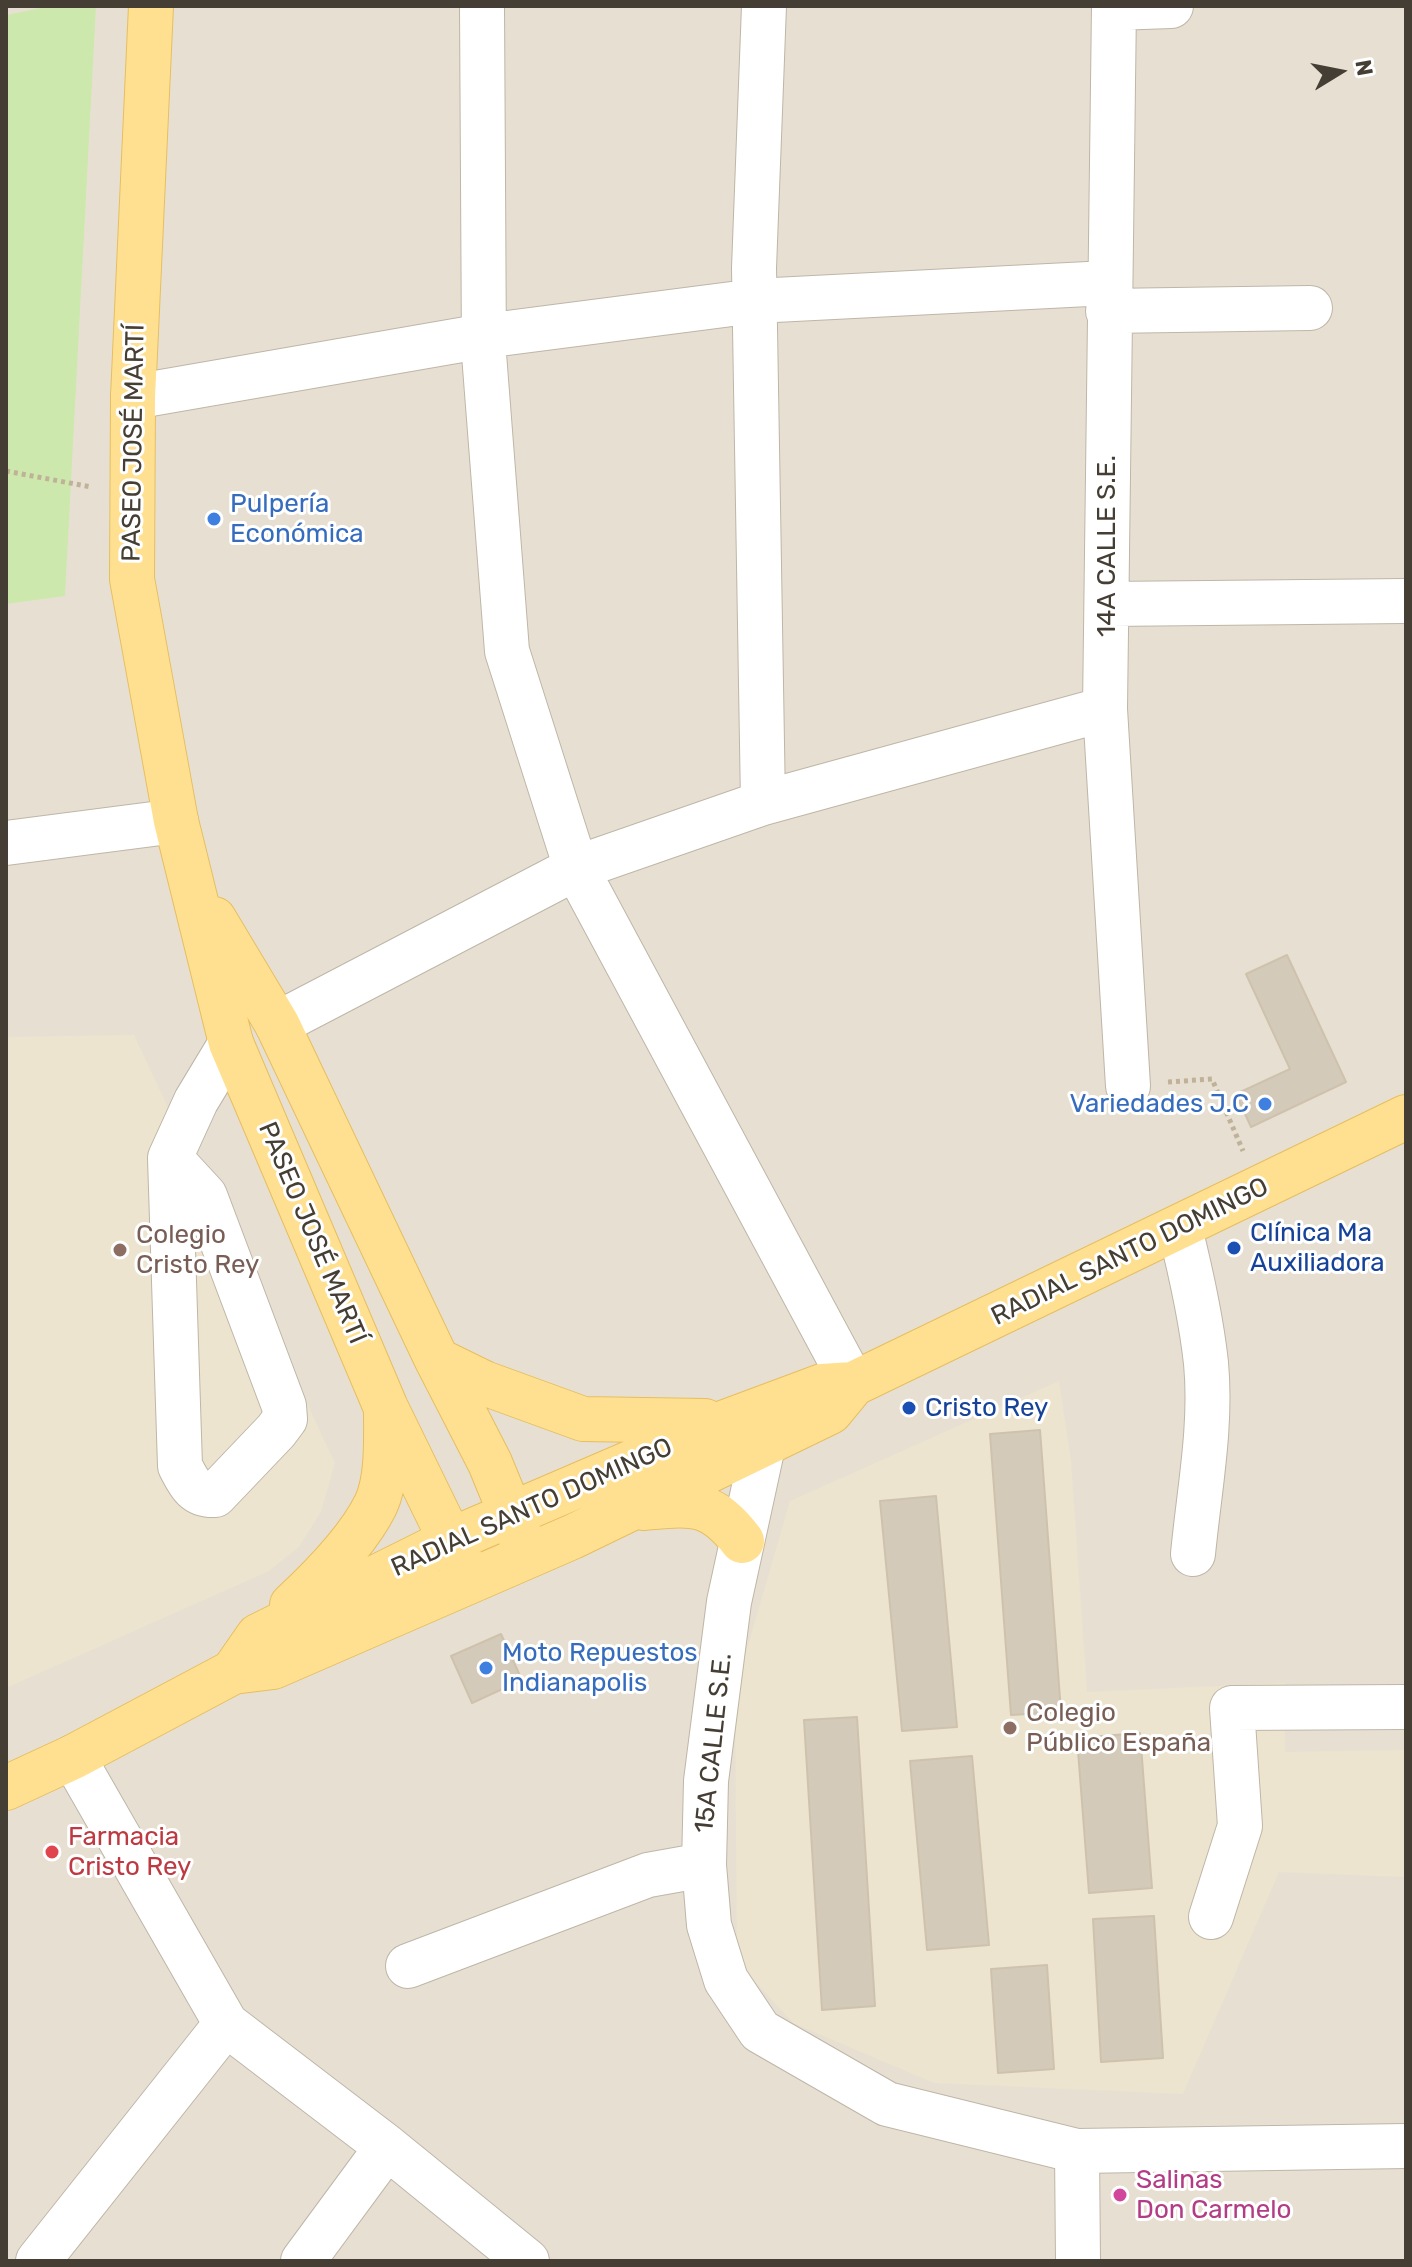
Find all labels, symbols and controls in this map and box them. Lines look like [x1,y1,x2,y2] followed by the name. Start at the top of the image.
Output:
[1300,32,1380,112] north arrow
[1349,58,1379,78] text: N
[116,324,152,562] street label: PASEO JOSÉ MARTÍ
[1091,455,1123,637] street label: 14A CALLE S.E.
[230,488,364,550] place label: Pulpería Económica
[205,510,223,528] marker: Pulpería Económica
[1069,1088,1249,1120] place label: Variedades J.C
[1256,1095,1274,1113] marker: Variedades J.C
[251,1117,373,1349] street label: PASEO JOSÉ MARTÍ
[986,1171,1274,1333] street label: RADIAL SANTO DOMINGO
[1250,1217,1385,1278] place label: Clínica Ma Auxiliadora
[136,1219,259,1280] place label: Colegio Cristo Rey
[1225,1239,1243,1257] marker: Clínica Ma Auxiliadora
[111,1241,129,1259] marker: Colegio Cristo Rey
[925,1392,1048,1424] place label: Cristo Rey
[900,1399,918,1417] marker: Cristo Rey
[387,1432,677,1584] street label: RADIAL SANTO DOMINGO
[502,1637,698,1698] place label: Moto Repuestos Indianapolis
[689,1651,739,1835] street label: 15A CALLE S.E.
[477,1659,495,1677] marker: Moto Repuestos Indianapolis
[1026,1697,1211,1758] place label: Colegio Público España
[1001,1719,1019,1737] marker: Colegio Público España
[68,1821,191,1882] place label: Farmacia Cristo Rey
[43,1843,61,1861] marker: Farmacia Cristo Rey
[1136,2164,1291,2226] place label: Salinas Don Carmelo
[1111,2186,1129,2204] marker: Salinas Don Carmelo

